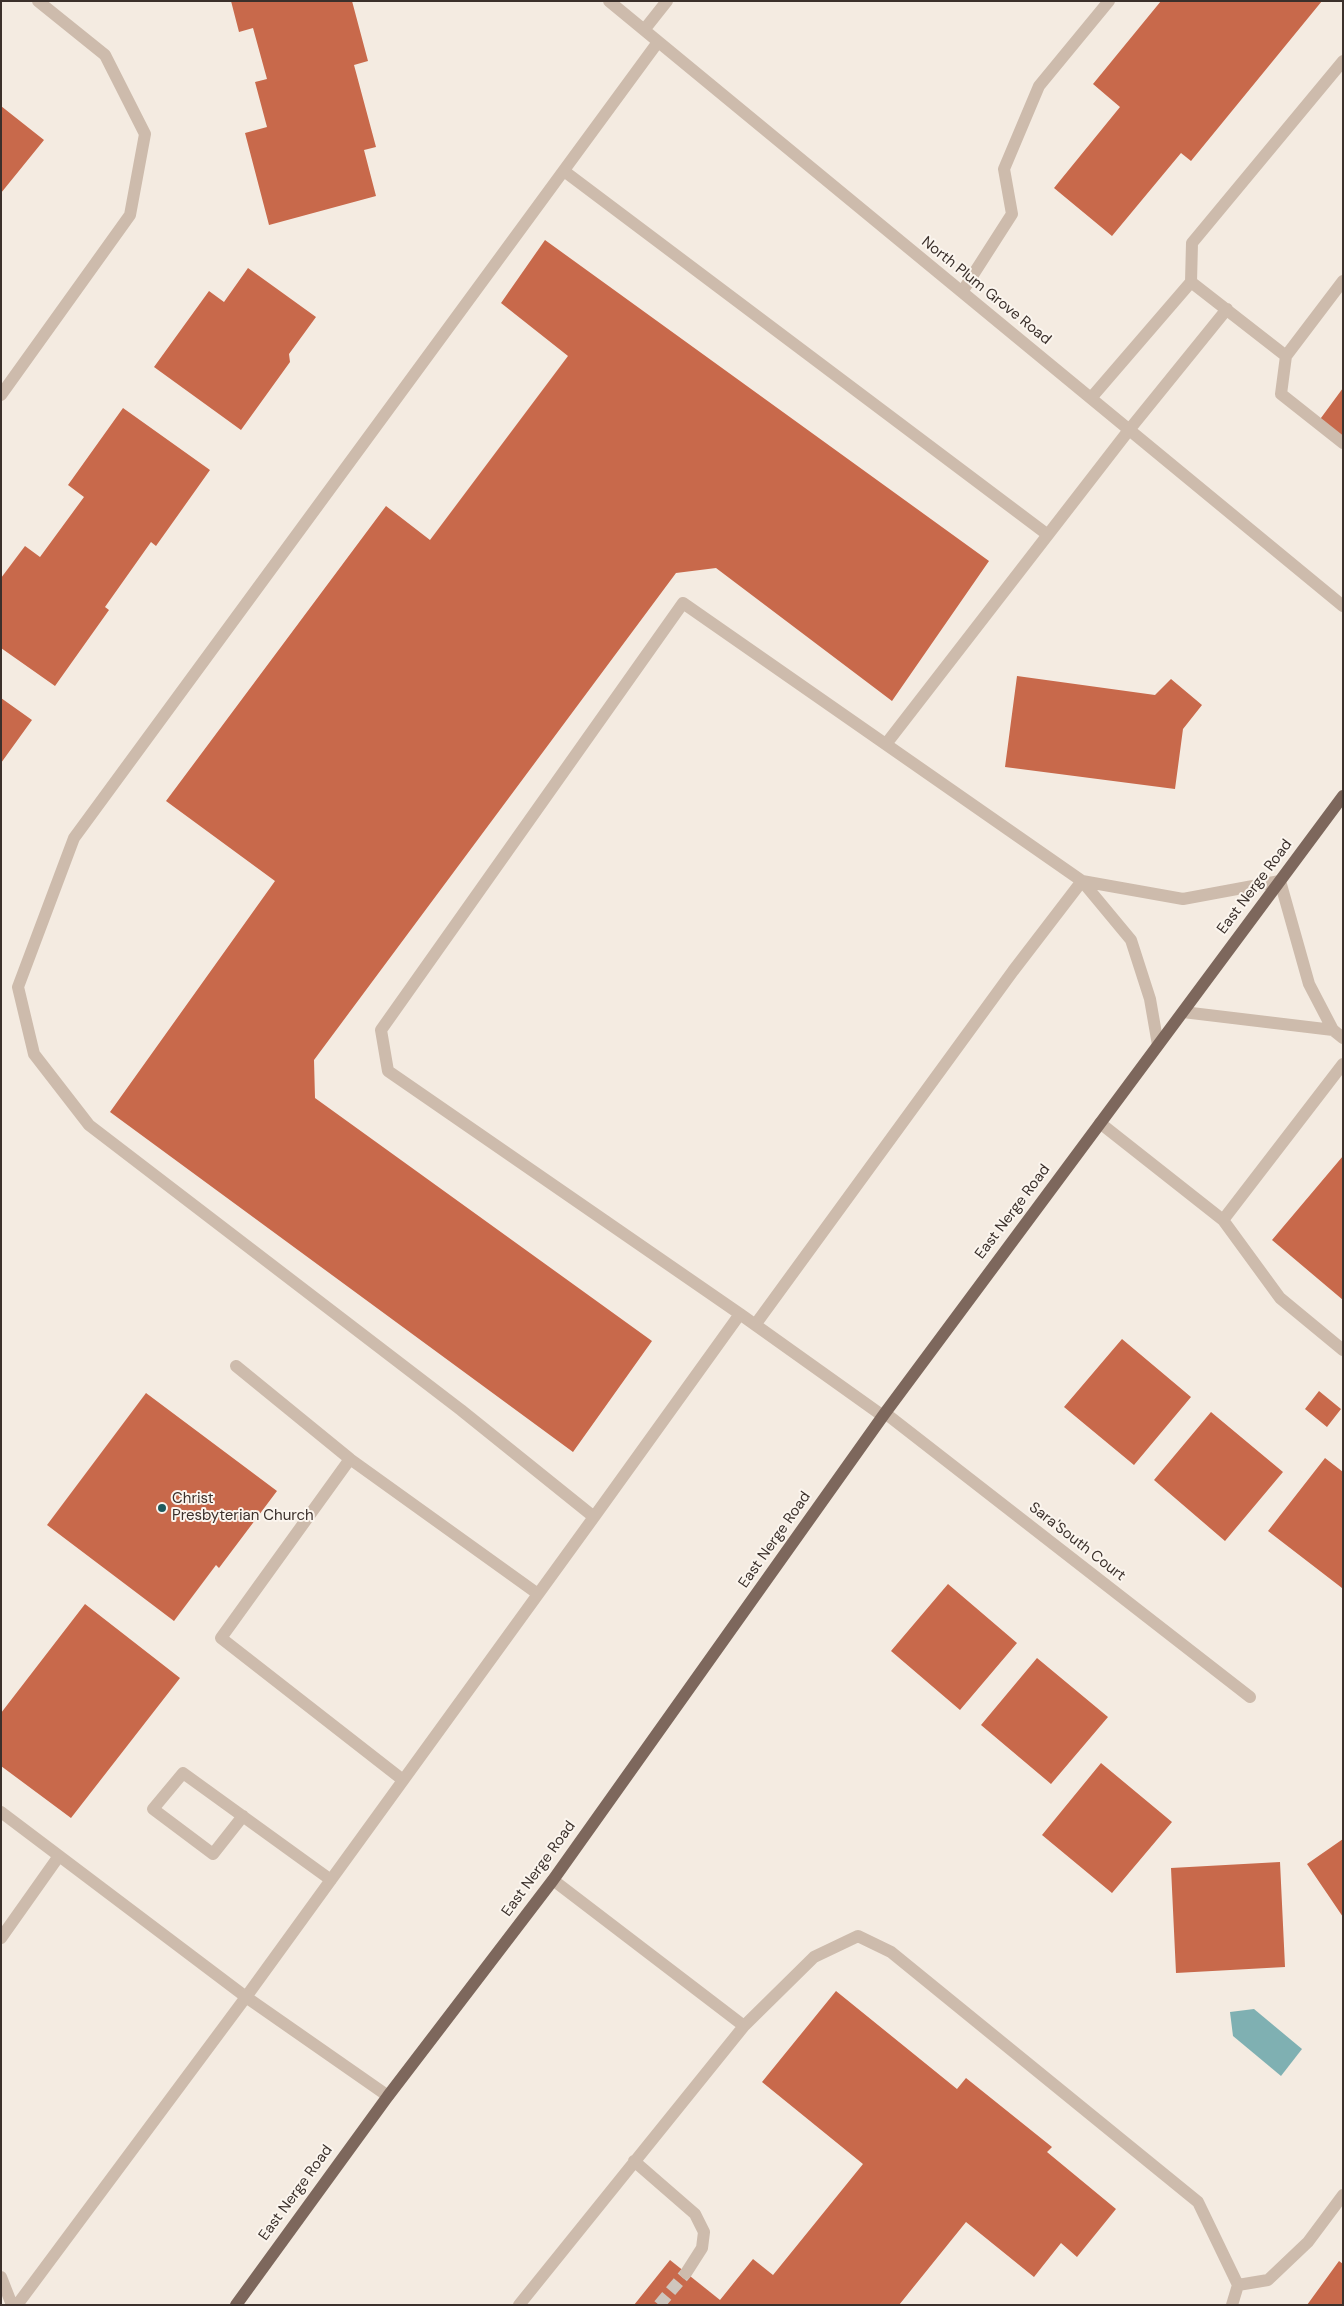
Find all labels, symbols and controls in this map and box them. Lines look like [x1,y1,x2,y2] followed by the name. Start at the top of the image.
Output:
[918,233,1054,349] street label: North Plum Grove Road
[1214,836,1296,938] street label: East Nerge Road
[972,1161,1054,1263] street label: East Nerge Road
[735,1488,815,1592] street label: East Nerge Road
[172,1490,314,1525] place label: Christ Presbyterian Church
[1025,1499,1129,1585] street label: Sara'South Court
[156,1502,168,1514] marker: Christ Presbyterian Church
[498,1818,580,1920] street label: East Nerge Road
[255,2142,337,2244] street label: East Nerge Road

